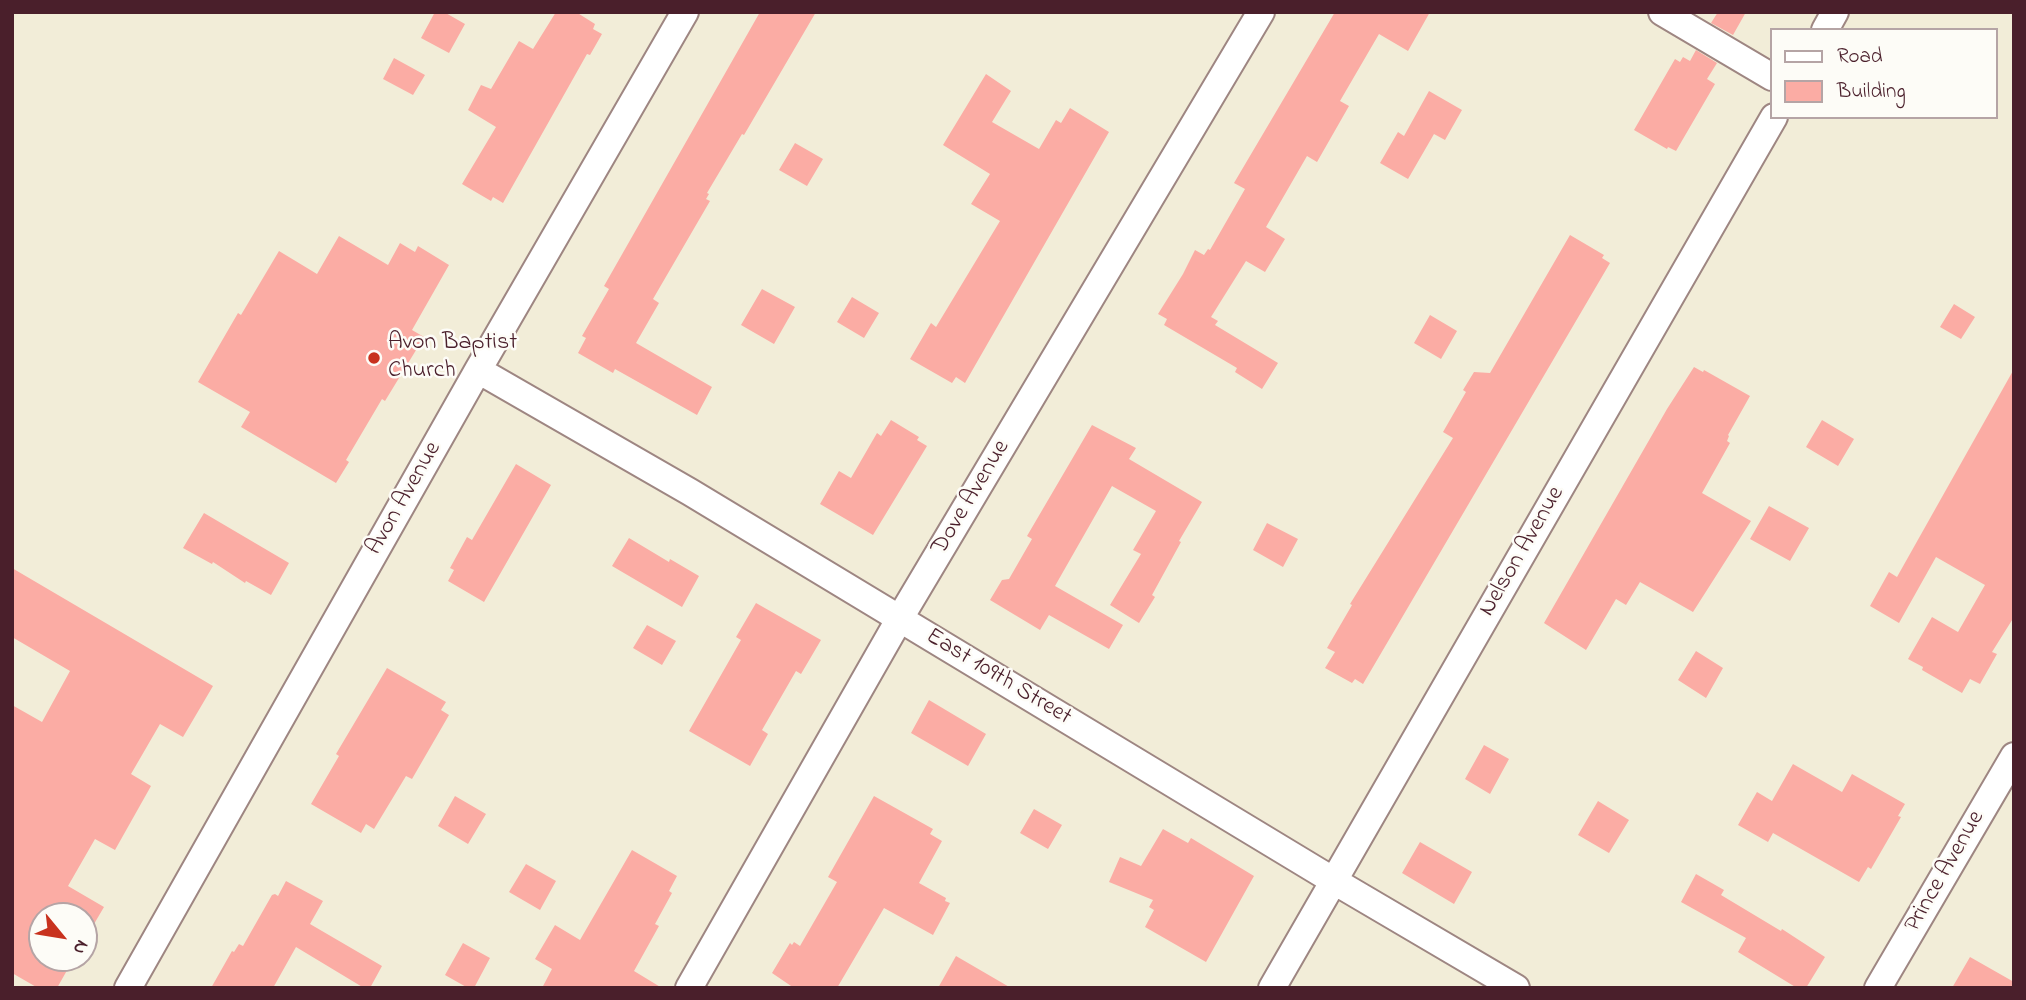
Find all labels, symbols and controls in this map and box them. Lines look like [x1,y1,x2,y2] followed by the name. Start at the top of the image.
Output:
[1770,28,1998,119] legend
[1837,42,1883,72] text: Road
[1837,77,1906,107] text: Building
[388,330,517,386] place label: Avon Baptist Church
[366,350,382,366] marker: Avon Baptist Church
[927,435,1017,561] street label: Dove Avenue
[361,437,449,561] street label: Avon Avenue
[1474,482,1572,622] street label: Nelson Avenue
[920,623,1076,733] street label: East 109th Street
[1900,806,1992,938] street label: Prince Avenue
[28,902,98,972] north arrow
[65,934,95,959] text: N

